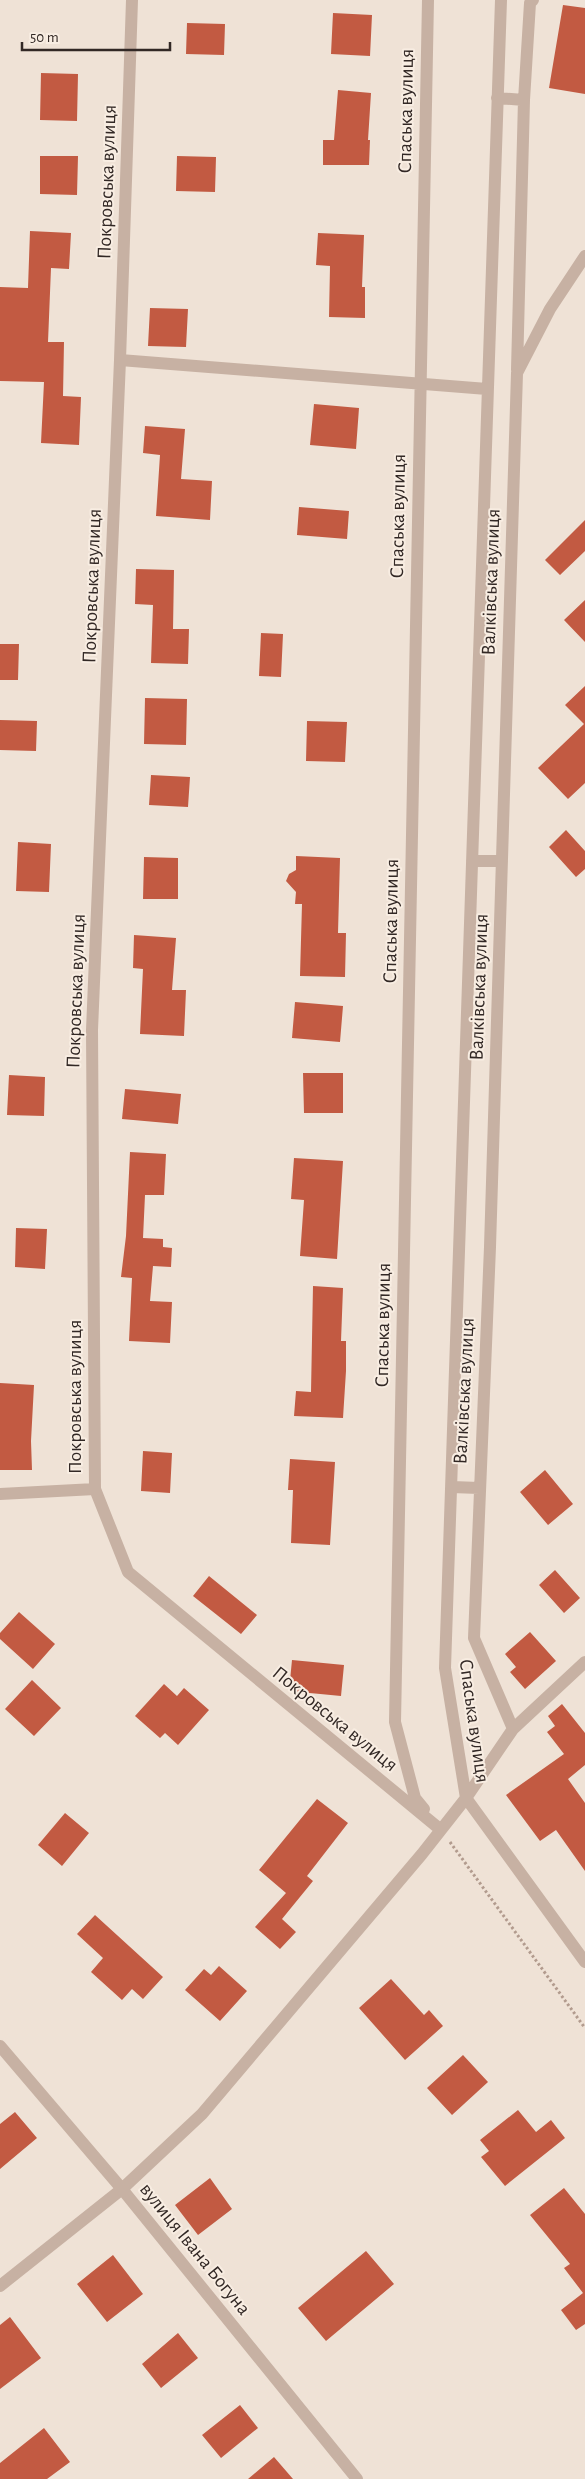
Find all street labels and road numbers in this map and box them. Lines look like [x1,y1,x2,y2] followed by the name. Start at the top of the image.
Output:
[395,48,417,174] street label: Спаська вулиця
[94,104,120,260] street label: Покровська вулиця
[387,453,409,579] street label: Спаська вулиця
[79,508,105,664] street label: Покровська вулиця
[478,508,504,656] street label: Валківська вулиця
[380,858,402,984] street label: Спаська вулиця
[63,913,89,1069] street label: Покровська вулиця
[466,913,492,1061] street label: Валківська вулиця
[372,1262,394,1388] street label: Спаська вулиця
[450,1317,478,1465] street label: Валківська вулиця
[65,1320,85,1474] street label: Покровська вулиця
[455,1658,493,1784] street label: Спаська вулиця
[269,1663,401,1775] street label: Покровська вулиця
[136,2179,254,2319] street label: вулиця Івана Богуна

